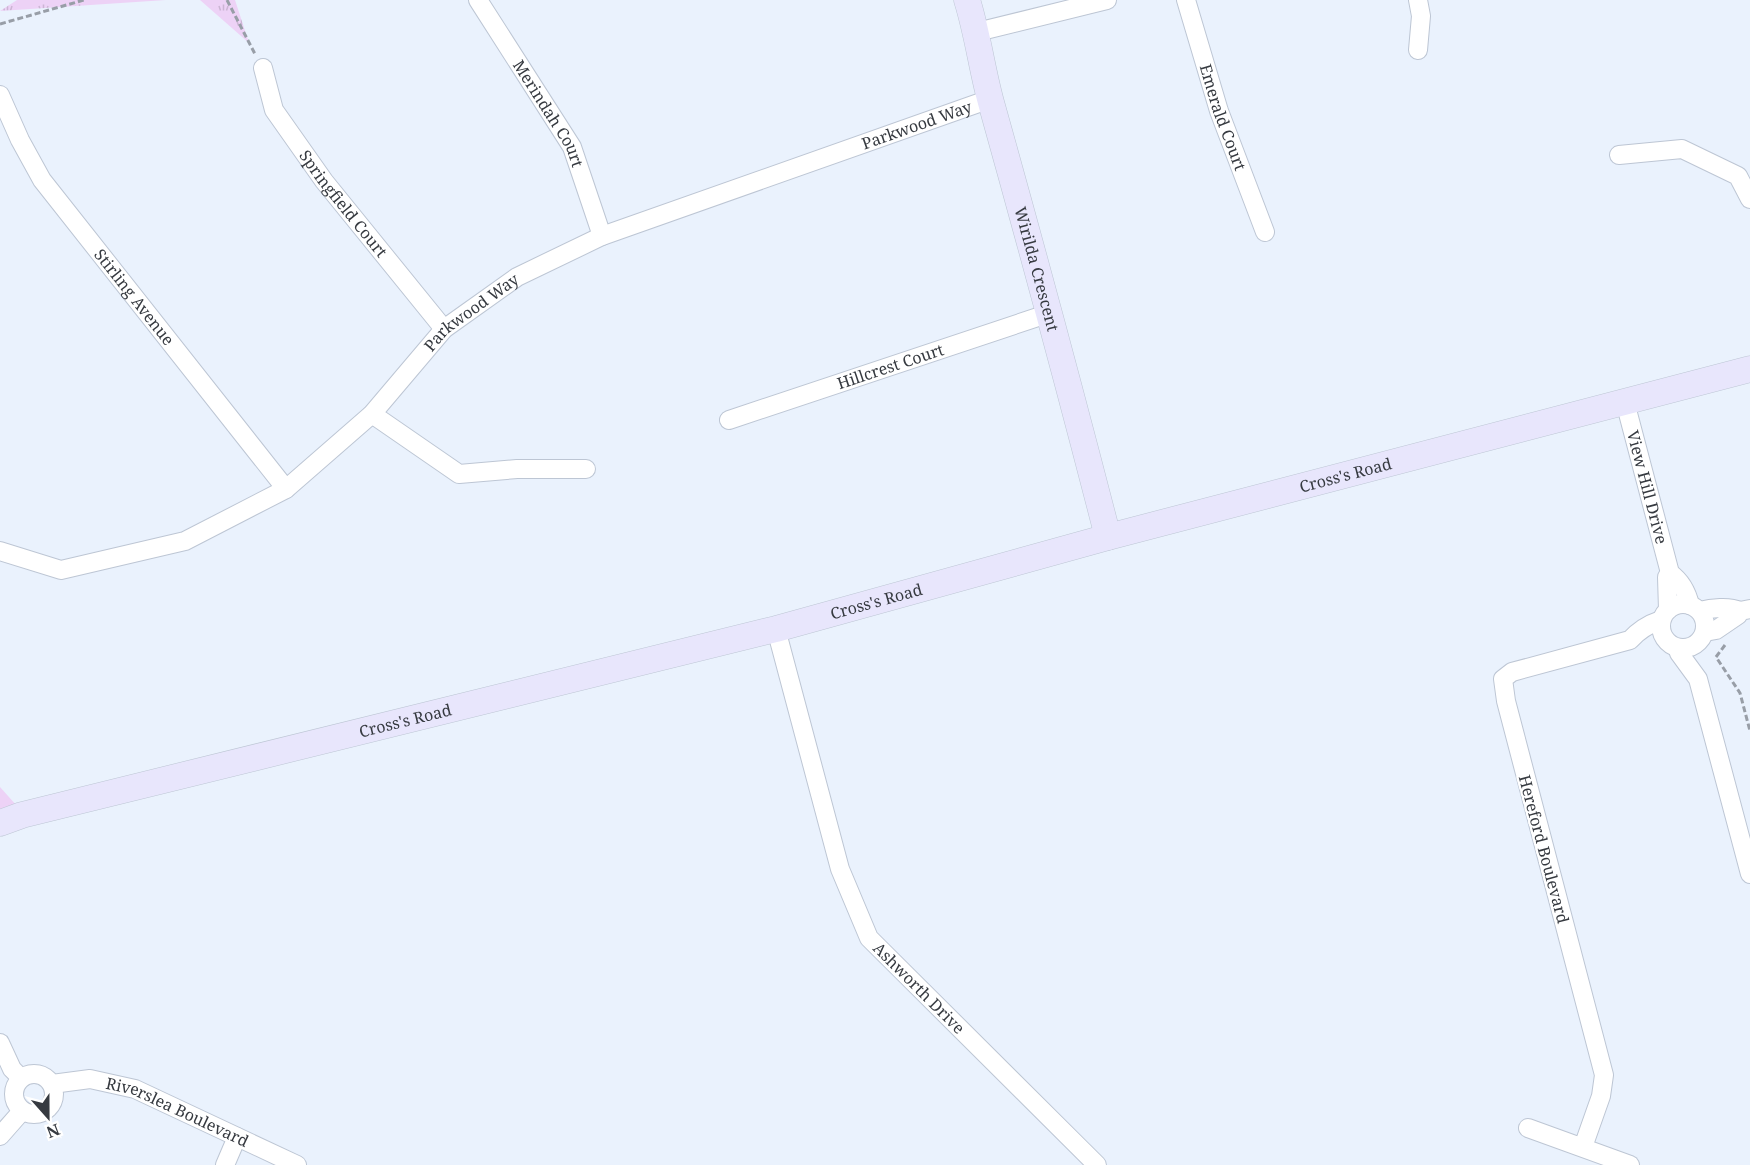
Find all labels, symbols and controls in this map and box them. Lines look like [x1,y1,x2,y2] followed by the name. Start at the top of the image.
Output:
[508,55,589,170] street label: Merindah Court
[1195,61,1252,174] street label: Emerald Court
[859,95,976,154] street label: Parkwood Way
[295,146,393,262] street label: Springfield Court
[1009,204,1064,334] street label: Wirilda Crescent
[89,244,179,350] street label: Stirling Avenue
[419,268,524,356] street label: Parkwood Way
[834,338,947,394] street label: Hillcrest Court
[1622,428,1673,546] street label: View Hill Drive
[1297,452,1394,497] street label: Cross's Road
[828,578,925,624] street label: Cross's Road
[357,698,454,742] street label: Cross's Road
[1514,772,1574,926] street label: Hereford Boulevard
[868,937,970,1039] street label: Ashworth Drive
[104,1072,253,1152] street label: Riverslea Boulevard
[18,1087,78,1147] north arrow
[43,1118,63,1144] text: N

